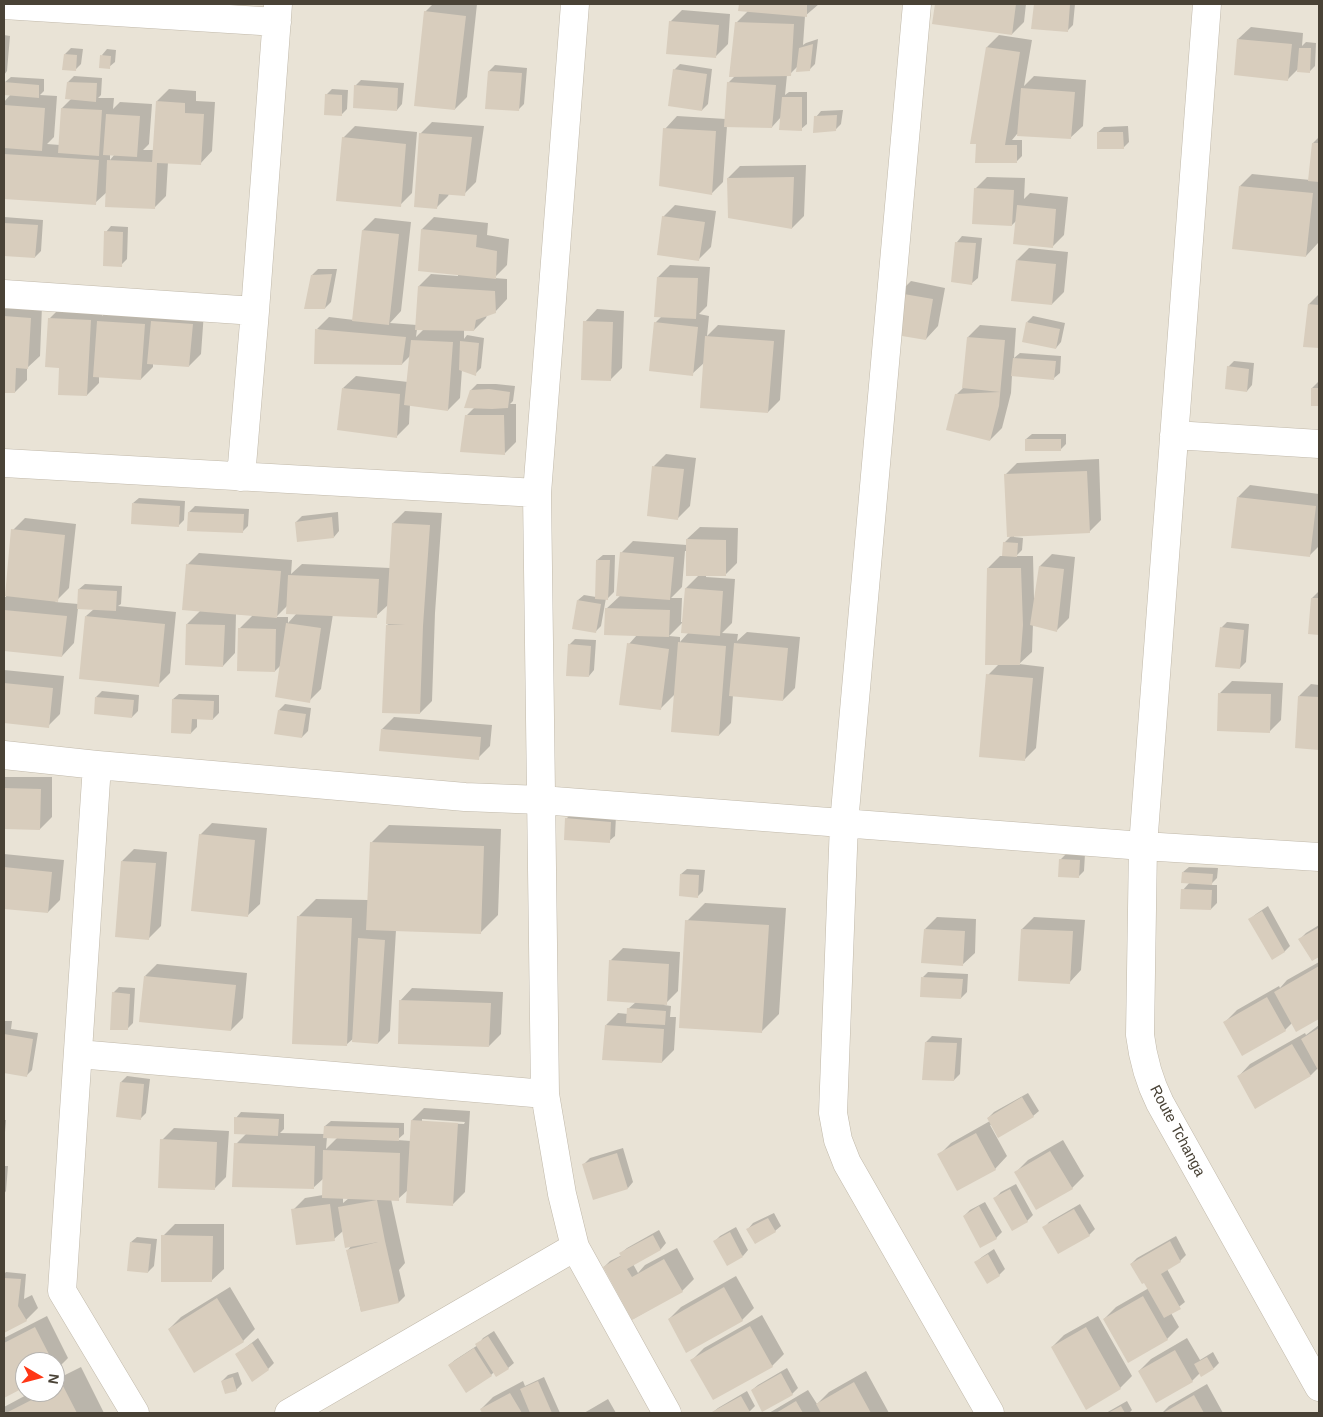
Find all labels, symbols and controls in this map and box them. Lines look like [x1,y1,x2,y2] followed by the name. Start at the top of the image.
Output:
[1145,1082,1209,1180] street label: Route Tchanga
[15,1352,65,1402] north arrow
[45,1373,62,1385] text: N

